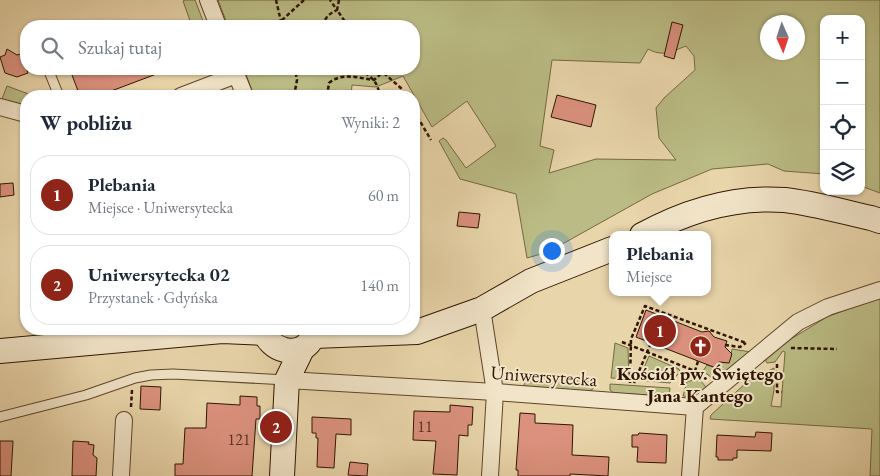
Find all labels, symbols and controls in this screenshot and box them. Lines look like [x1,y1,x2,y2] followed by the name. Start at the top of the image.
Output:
[760,15,805,60] north arrow
[820,15,865,195] map controls
[820,15,865,60] button: +
[20,20,420,75] search box
[38,34,66,62] icon: search
[78,35,162,60] text: Szukaj tutaj
[820,60,865,105] button: −
[820,105,865,150] button: locate
[40,109,132,136] text: W pobliżu
[341,112,400,133] text: Wyniki: 2
[820,150,865,195] button: layers
[88,172,156,197] text: Plebania
[53,185,61,206] text: 1
[368,185,399,206] text: 60 m
[88,197,233,218] text: Miejsce · Uniwersytecka
[609,231,711,296] popup
[539,238,565,264] your location
[626,241,694,266] text: Plebania
[88,262,230,287] text: Uniwersytecka 02
[626,266,672,287] text: Miejsce
[53,275,61,296] text: 2
[360,275,399,296] text: 140 m
[88,287,218,308] text: Przystanek · Gdyńska
[644,312,676,350] pin: 1
[688,335,712,359] church icon: Kościół pw. Świętego Jana Kantego
[490,360,599,392] street label: Uniwersytecka
[617,361,784,408] place label: Kościół pw. Świętego Jana Kantego
[260,408,292,446] pin: 2
[417,416,433,437] house number: 11
[227,429,251,450] house number: 121

